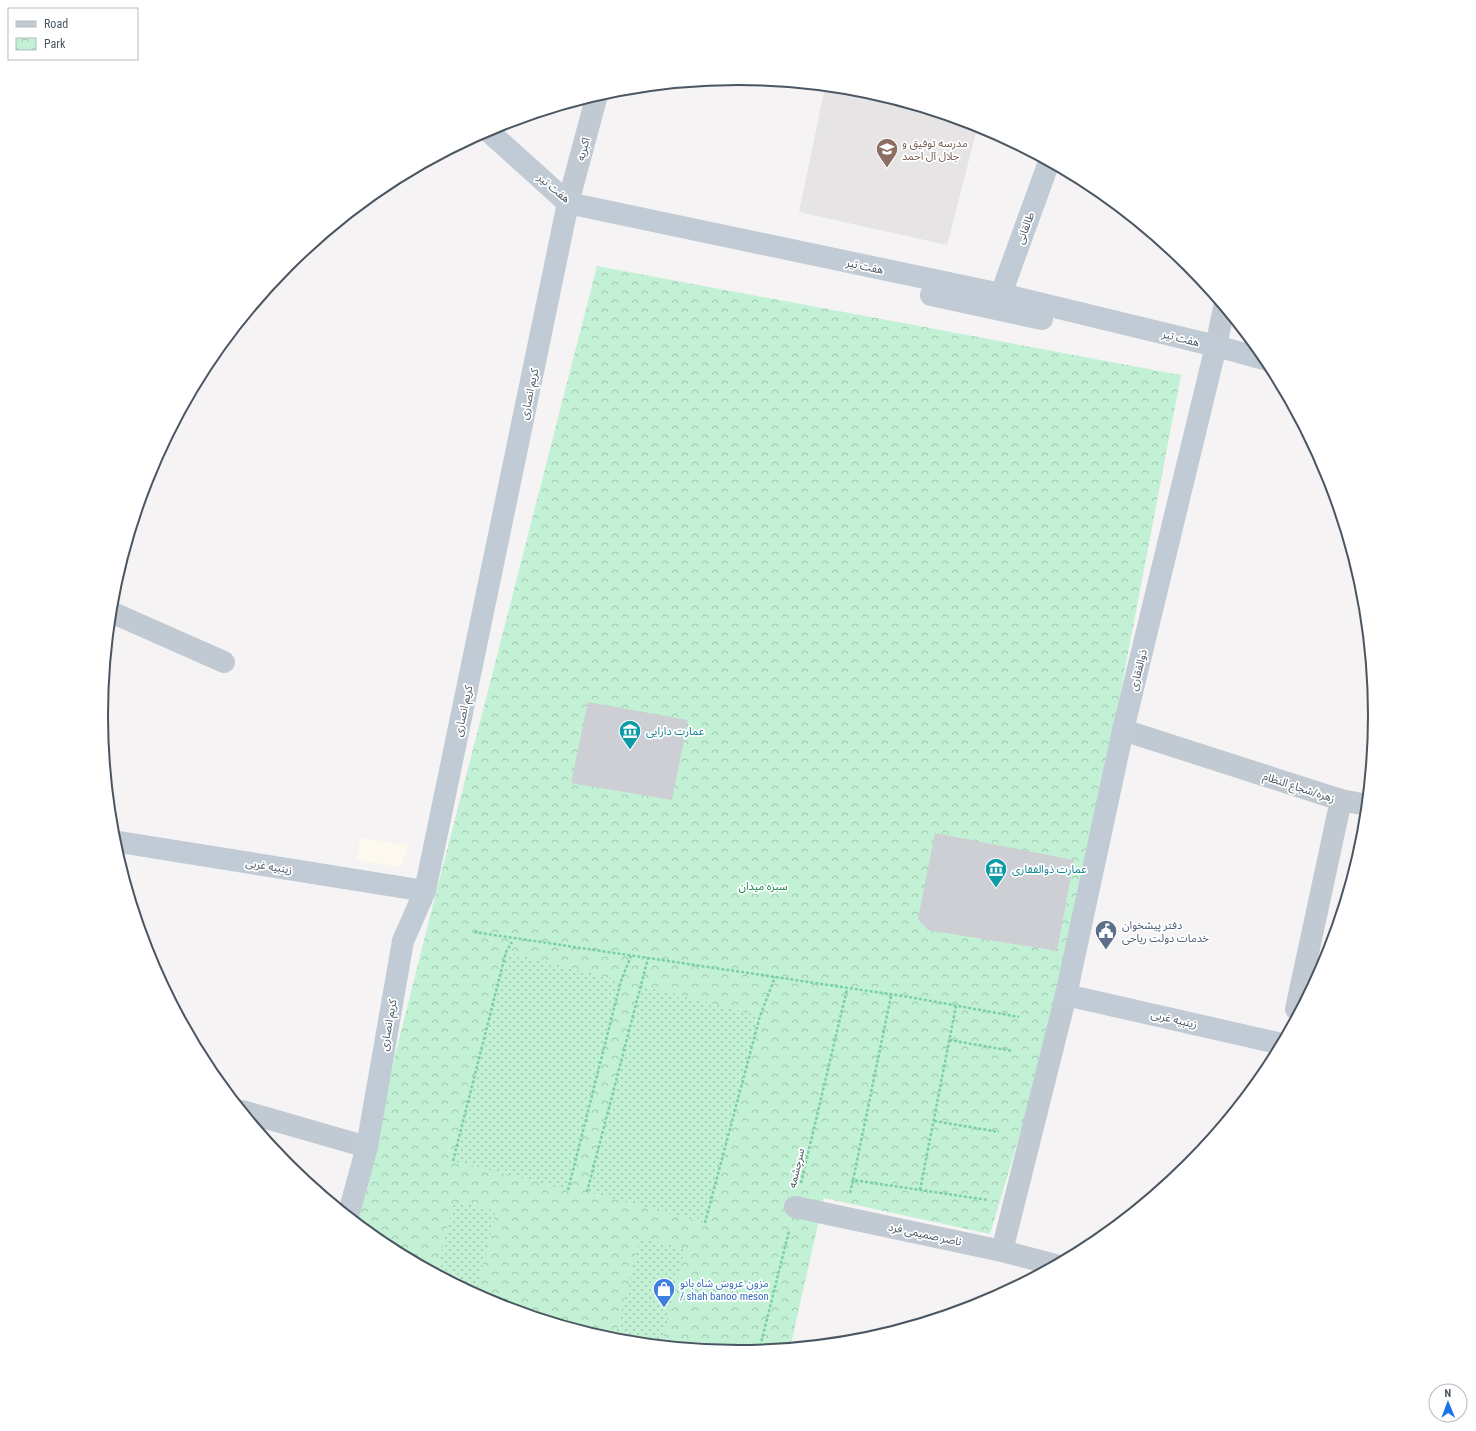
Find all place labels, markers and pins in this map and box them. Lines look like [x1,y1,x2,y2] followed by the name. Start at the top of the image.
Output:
[874,136,900,169] school or university icon: مدرسه توفیق و جلال آل احمد
[902,137,968,163] place label: مدرسه توفیق و جلال آل احمد
[617,718,643,751] museum icon: عمارت دارایی
[646,725,705,738] place label: عمارت دارایی
[983,856,1009,889] museum icon: عمارت ذوالفقاری
[1012,863,1087,876] place label: عمارت ذوالفقاری
[1093,918,1119,951] public building icon: دفتر پیشخوان خدمات دولت ریاحی
[1122,919,1210,945] place label: دفتر پیشخوان خدمات دولت ریاحی
[651,1276,677,1309] shop icon: مزون عروس شاه بانو / shah banoo meson
[680,1277,769,1303] place label: مزون عروس شاه بانو / shah banoo meson

